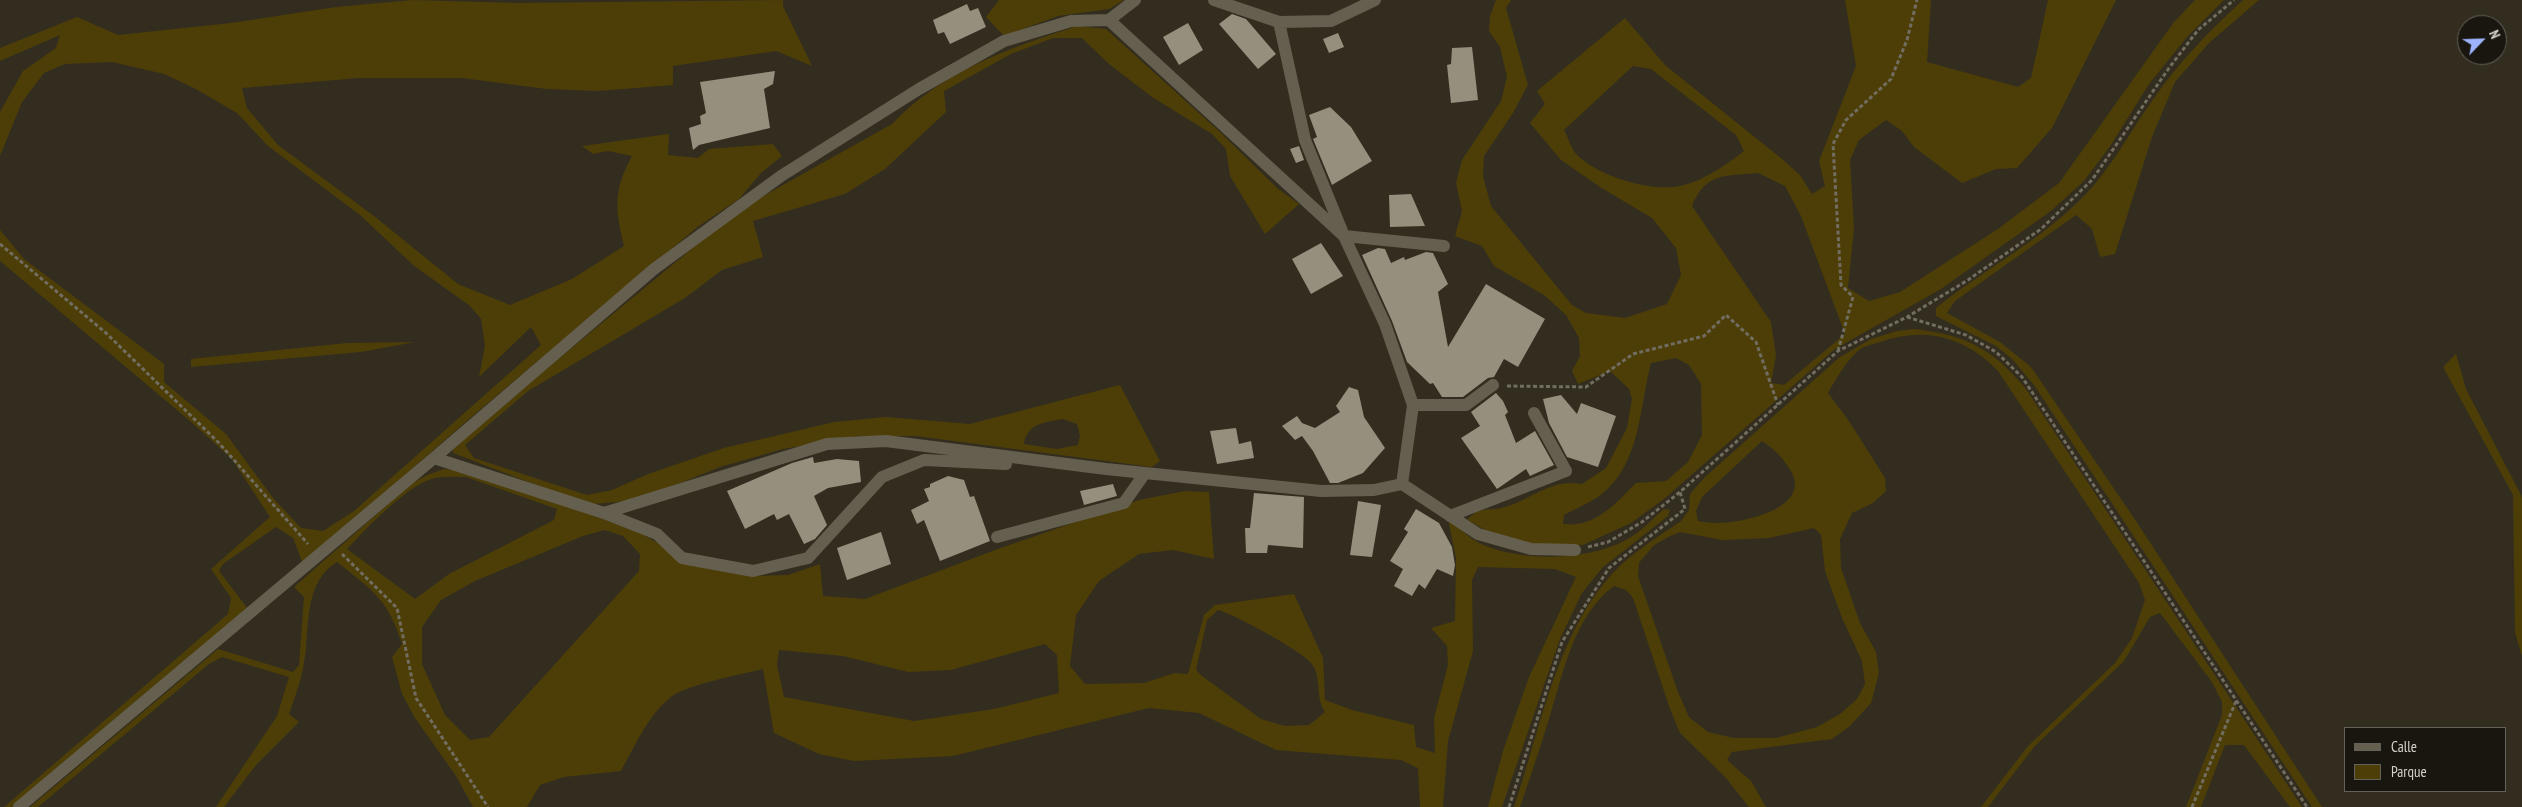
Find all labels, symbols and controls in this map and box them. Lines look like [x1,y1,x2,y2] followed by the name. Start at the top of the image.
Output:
[2457,15,2507,65] north arrow
[2485,27,2505,41] text: N
[2344,727,2507,792] legend
[2391,737,2417,756] text: Calle
[2391,762,2427,781] text: Parque

